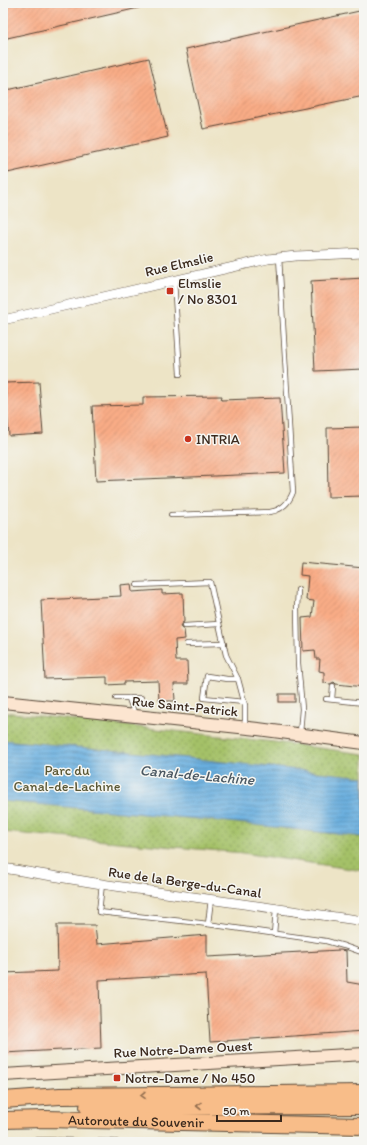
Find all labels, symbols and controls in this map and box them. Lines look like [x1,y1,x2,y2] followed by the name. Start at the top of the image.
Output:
[143,248,215,281] street label: Rue Elmslie
[178,275,238,308] place label: Elmslie / No 8301
[165,286,175,296] marker: Elmslie / No 8301
[196,431,240,448] place label: INTRIA
[183,434,193,444] marker: INTRIA
[131,692,240,721] street label: Rue Saint-Patrick
[139,761,256,789] water label: Canal-de-Lachine
[13,762,121,795] park label: Parc du Canal-de-Lachine
[107,863,263,902] street label: Rue de la Berge-du-Canal
[113,1037,253,1062] street label: Rue Notre-Dame Ouest
[125,1070,255,1087] place label: Notre-Dame / No 450
[112,1073,122,1083] marker: Notre-Dame / No 450
[140,1091,146,1099] one-way arrow
[217,1097,281,1123] scale bar
[196,1102,202,1110] one-way arrow
[223,1104,249,1118] text: 50 m
[68,1112,205,1131] street label: Autoroute du Souvenir

